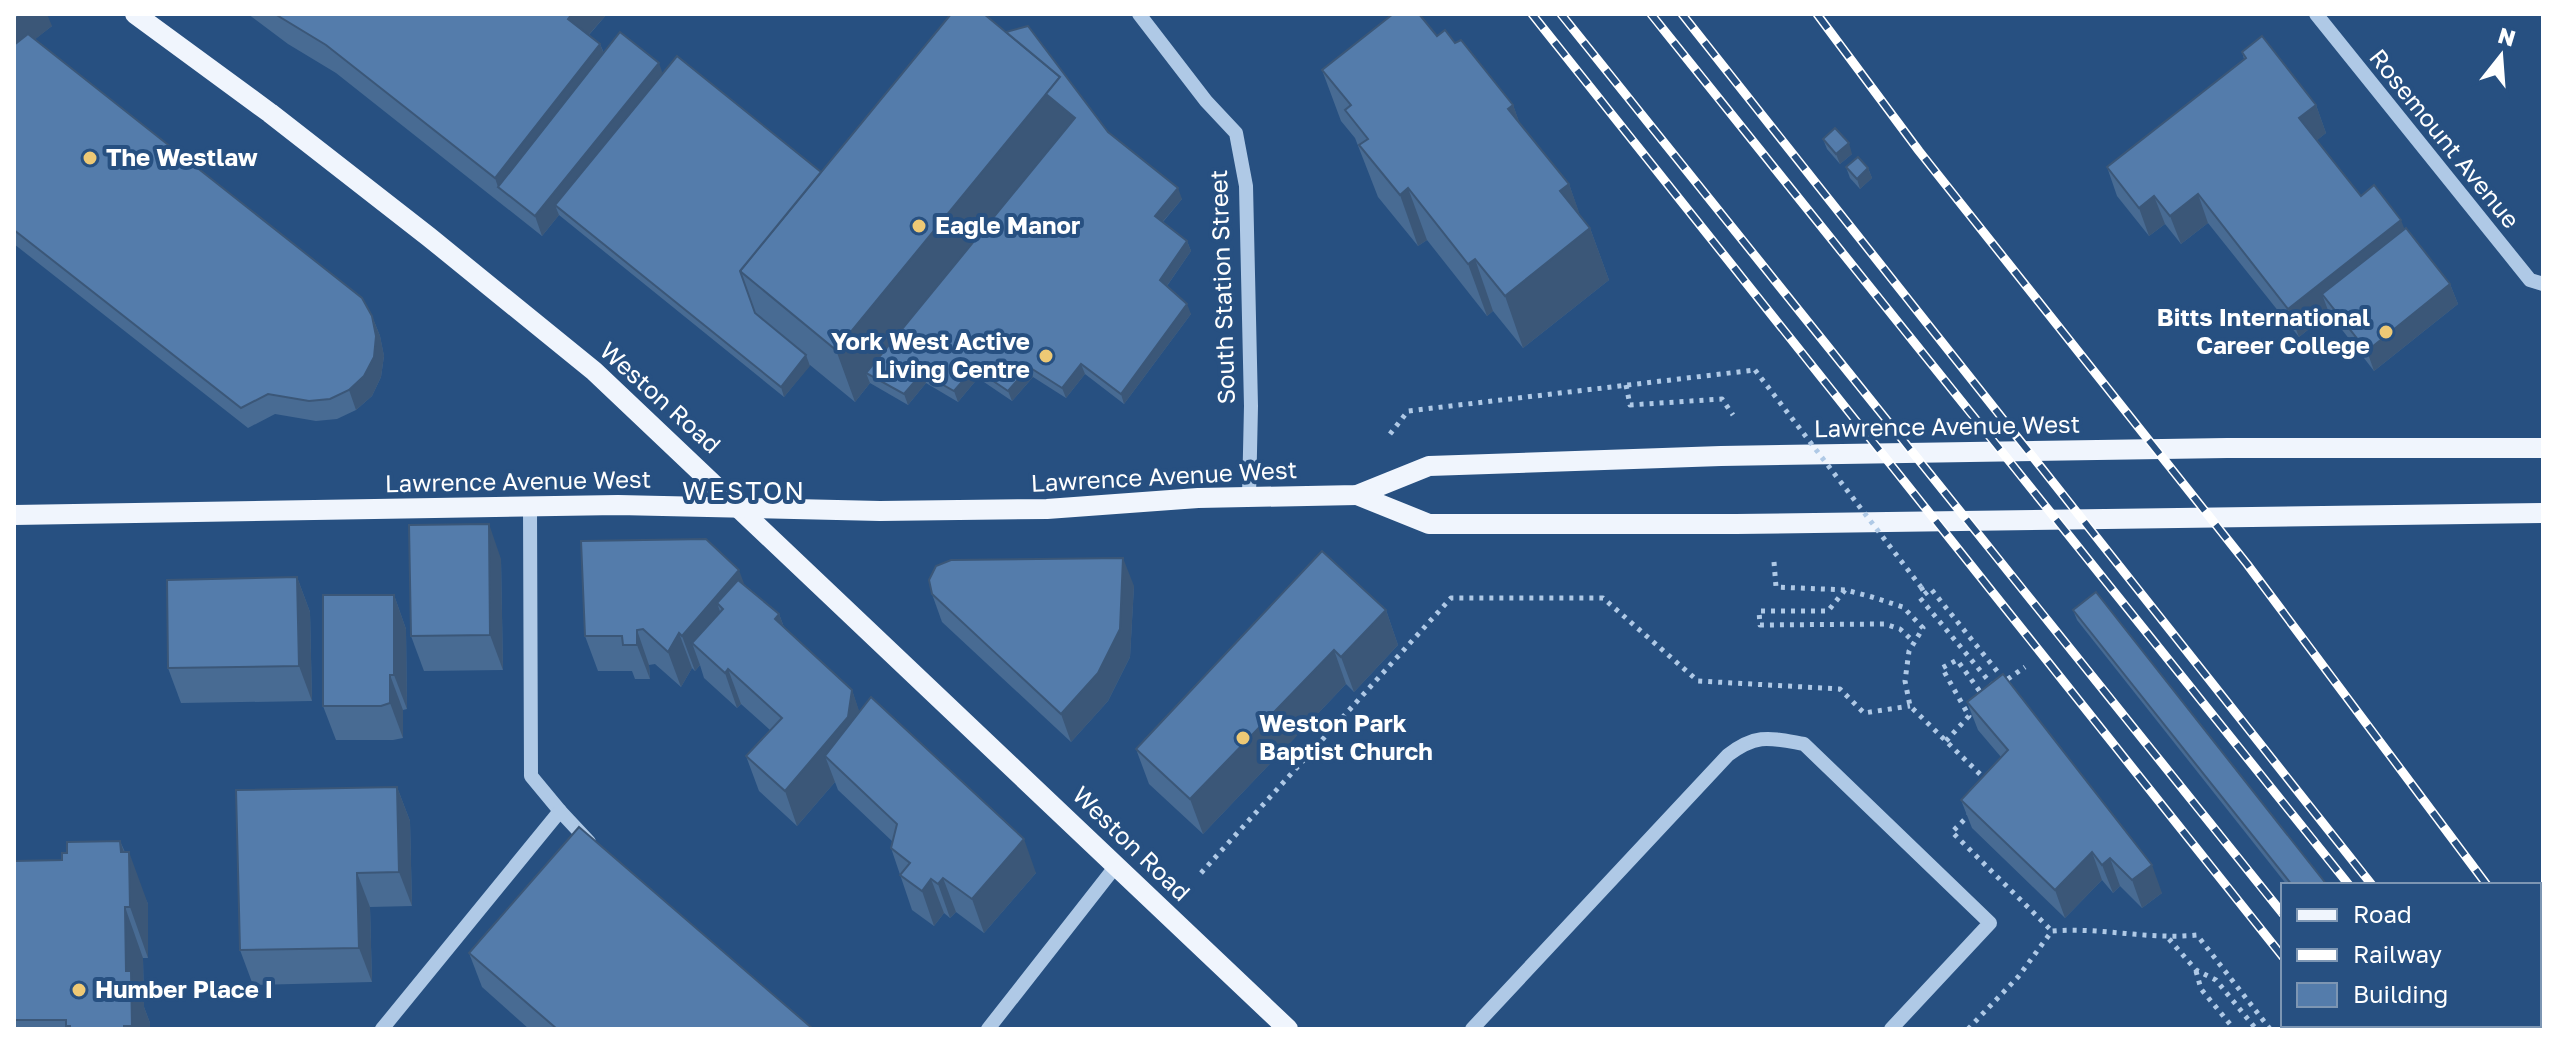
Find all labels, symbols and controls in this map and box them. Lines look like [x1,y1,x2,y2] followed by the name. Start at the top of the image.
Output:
[2461,16,2541,96] north arrow
[2495,21,2519,52] text: N
[2364,43,2526,233] street label: Rosemount Avenue
[106,142,258,171] place label: The Westlaw
[81,149,99,167] marker: The Westlaw
[1203,169,1240,405] street label: South Station Street
[935,210,1080,239] place label: Eagle Manor
[910,217,928,235] marker: Eagle Manor
[2157,302,2370,359] place label: Bitts International Career College
[2377,323,2395,341] marker: Bitts International Career College
[831,326,1030,383] place label: York West Active Living Centre
[595,335,727,459] street label: Weston Road
[1037,347,1055,365] marker: York West Active Living Centre
[1813,409,2080,442] street label: Lawrence Avenue West
[1030,454,1298,497] street label: Lawrence Avenue West
[384,464,651,497] street label: Lawrence Avenue West
[682,475,806,506] district label: WESTON
[1259,708,1433,765] place label: Weston Park Baptist Church
[1234,729,1252,747] marker: Weston Park Baptist Church
[1067,780,1197,906] street label: Weston Road
[2281,883,2541,1027] legend
[2353,899,2412,928] text: Road
[2353,939,2442,968] text: Railway
[95,974,273,1003] place label: Humber Place I
[2353,979,2448,1008] text: Building
[70,981,88,999] marker: Humber Place I

